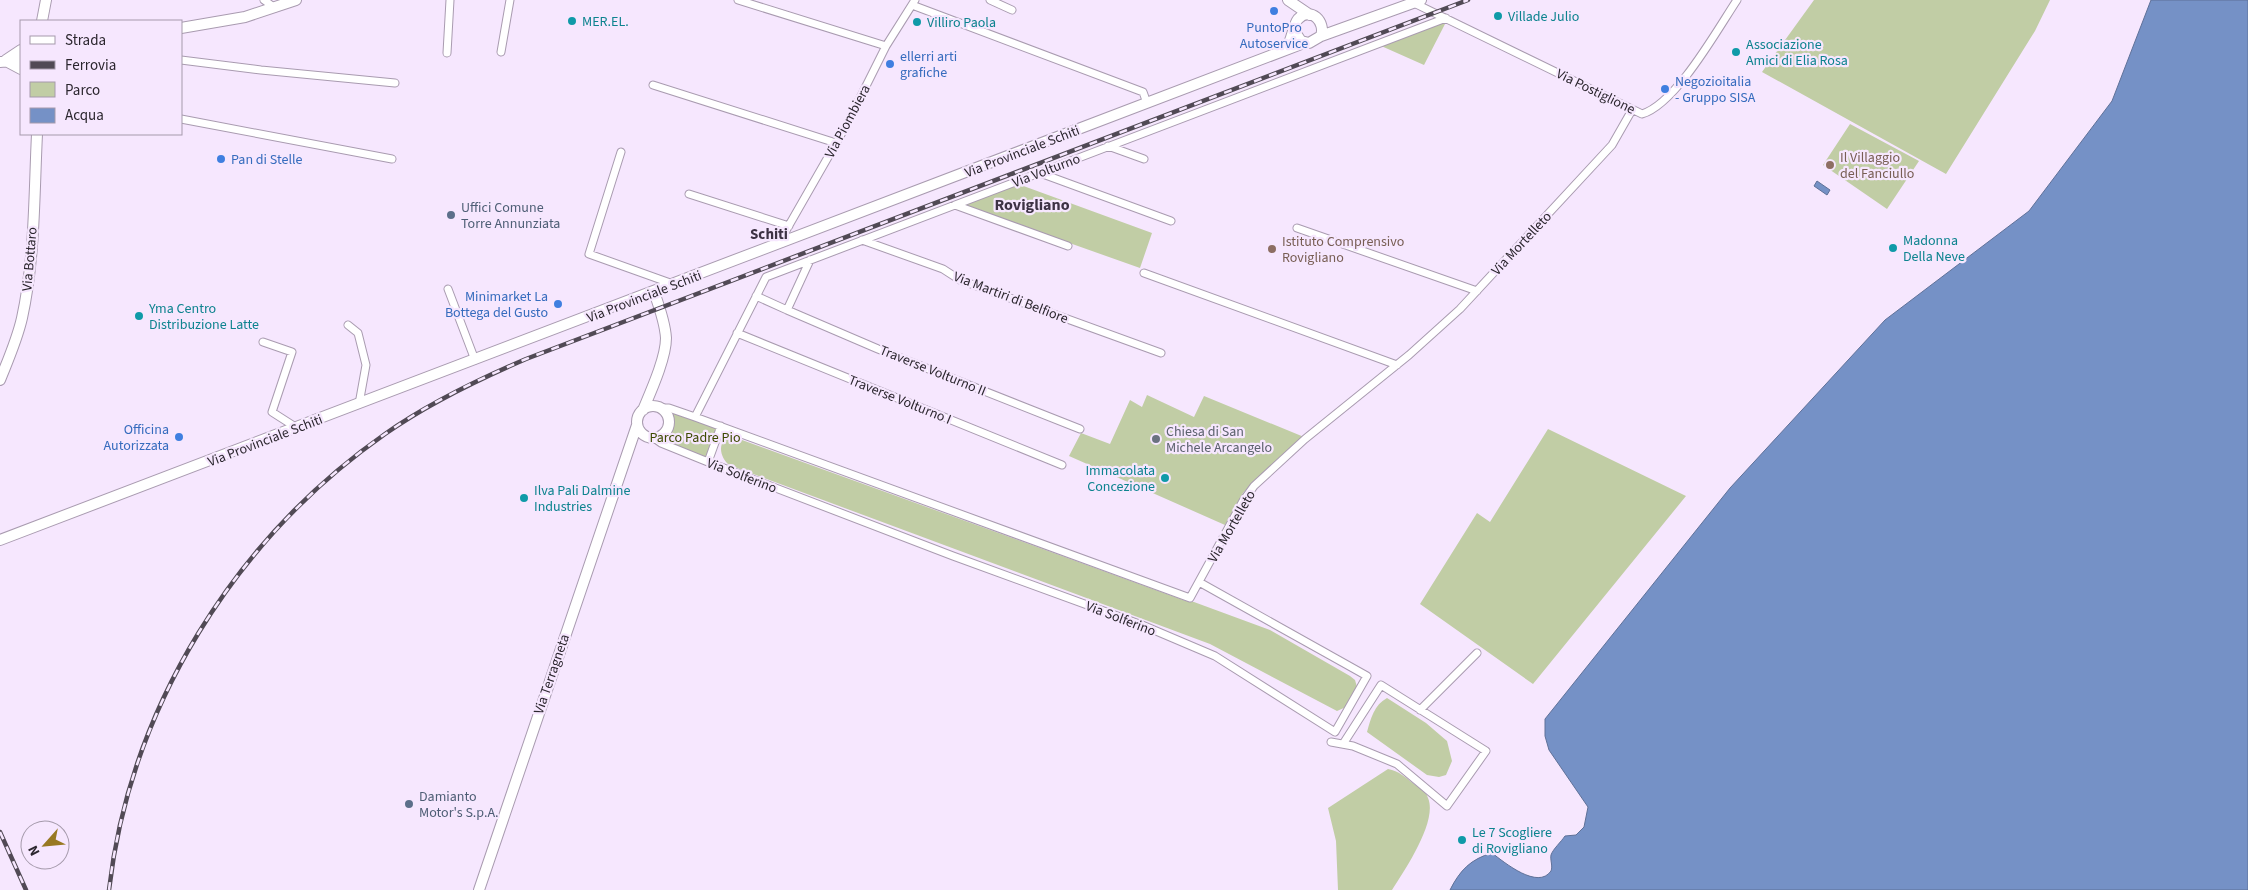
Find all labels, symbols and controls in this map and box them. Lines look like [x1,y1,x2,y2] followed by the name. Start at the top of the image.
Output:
[1268,5,1280,17] marker: PuntoPro Autoservice
[1508,7,1579,27] place label: Villade Julio
[1492,10,1504,22] marker: Villade Julio
[582,12,629,32] place label: MER.EL.
[927,13,996,33] place label: Villiro Paola
[566,15,578,27] marker: MER.EL.
[911,16,923,28] marker: Villiro Paola
[1240,18,1308,54] place label: PuntoPro Autoservice
[20,20,182,135] legend
[65,30,106,51] text: Strada
[1746,35,1848,71] place label: Associazione Amici di Elia Rosa
[1730,46,1742,58] marker: Associazione Amici di Elia Rosa
[900,47,957,83] place label: ellerri arti grafiche
[65,55,116,76] text: Ferrovia
[884,58,896,70] marker: ellerri arti grafiche
[1553,64,1638,120] street label: Via Postiglione
[1675,72,1756,108] place label: Negozioitalia - Gruppo SISA
[65,80,100,101] text: Parco
[820,81,876,162] street label: Via Piombiera
[1659,83,1671,95] marker: Negozioitalia - Gruppo SISA
[65,105,104,126] text: Acqua
[962,121,1083,183] street label: Via Provinciale Schiti
[1840,148,1914,184] place label: Il Villaggio del Fanciullo
[1010,149,1083,193] street label: Via Volturno
[231,150,303,170] place label: Pan di Stelle
[215,153,227,165] marker: Pan di Stelle
[1824,159,1836,171] marker: Il Villaggio del Fanciullo
[994,194,1070,216] district label: Rovigliano
[461,198,560,234] place label: Uffici Comune Torre Annunziata
[1487,207,1557,280] street label: Via Mortelleto
[445,209,457,221] marker: Uffici Comune Torre Annunziata
[750,224,788,245] district label: Schiti
[17,226,43,292] street label: Via Bottaro
[1903,231,1965,267] place label: Madonna Della Neve
[1282,232,1404,268] place label: Istituto Comprensivo Rovigliano
[1887,242,1899,254] marker: Madonna Della Neve
[1266,243,1278,255] marker: Istituto Comprensivo Rovigliano
[584,266,705,328] street label: Via Provinciale Schiti
[950,267,1071,329] street label: Via Martiri di Belfiore
[445,287,548,323] place label: Minimarket La Bottega del Gusto
[552,298,564,310] marker: Minimarket La Bottega del Gusto
[148,299,259,335] place label: Yma Centro Distribuzione Latte
[133,310,145,322] marker: Yma Centro Distribuzione Latte
[877,341,989,399] street label: Traverse Volturno II
[846,371,954,427] street label: Traverse Volturno I
[205,410,326,472] street label: Via Provinciale Schiti
[104,420,169,456] place label: Officina Autorizzata
[1166,422,1272,458] place label: Chiesa di San Michele Arcangelo
[649,428,741,448] park label: Parco Padre Pio
[173,431,185,443] marker: Officina Autorizzata
[1150,433,1162,445] marker: Chiesa di San Michele Arcangelo
[704,453,780,498] street label: Via Solferino
[1085,461,1155,497] place label: Immacolata Concezione
[1159,472,1171,484] marker: Immacolata Concezione
[534,481,631,517] place label: Ilva Pali Dalmine Industries
[1203,487,1261,566] street label: Via Mortelleto
[518,492,530,504] marker: Ilva Pali Dalmine Industries
[1083,596,1159,641] street label: Via Solferino
[529,632,575,717] street label: Via Terragneta
[419,787,499,823] place label: Damianto Motor's S.p.A.
[403,798,415,810] marker: Damianto Motor's S.p.A.
[20,820,70,870] north arrow
[1472,823,1552,859] place label: Le 7 Scogliere di Rovigliano
[1456,834,1468,846] marker: Le 7 Scogliere di Rovigliano
[23,842,45,859] text: N

